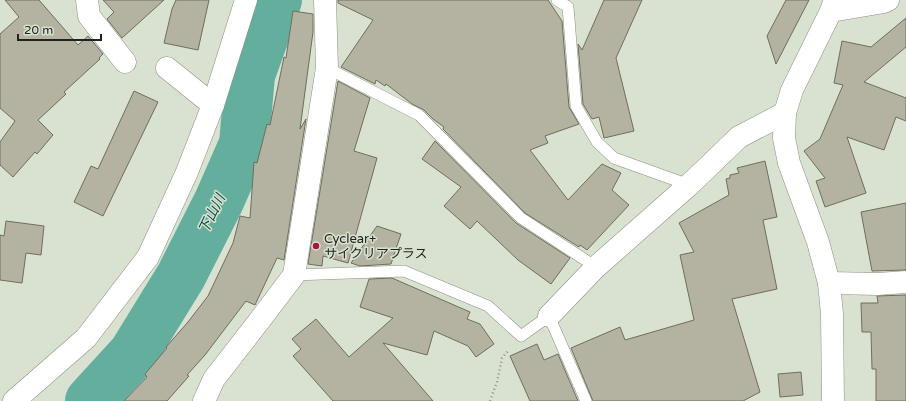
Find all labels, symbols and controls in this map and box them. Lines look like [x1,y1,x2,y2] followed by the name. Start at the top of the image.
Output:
[18,16,101,42] scale bar
[24,23,53,37] text: 20 m
[195,190,230,237] water label: 下山川
[324,231,427,262] place label: Cyclear+ サイクリアプラス
[311,241,321,251] marker: Cyclear+ サイクリアプラス

